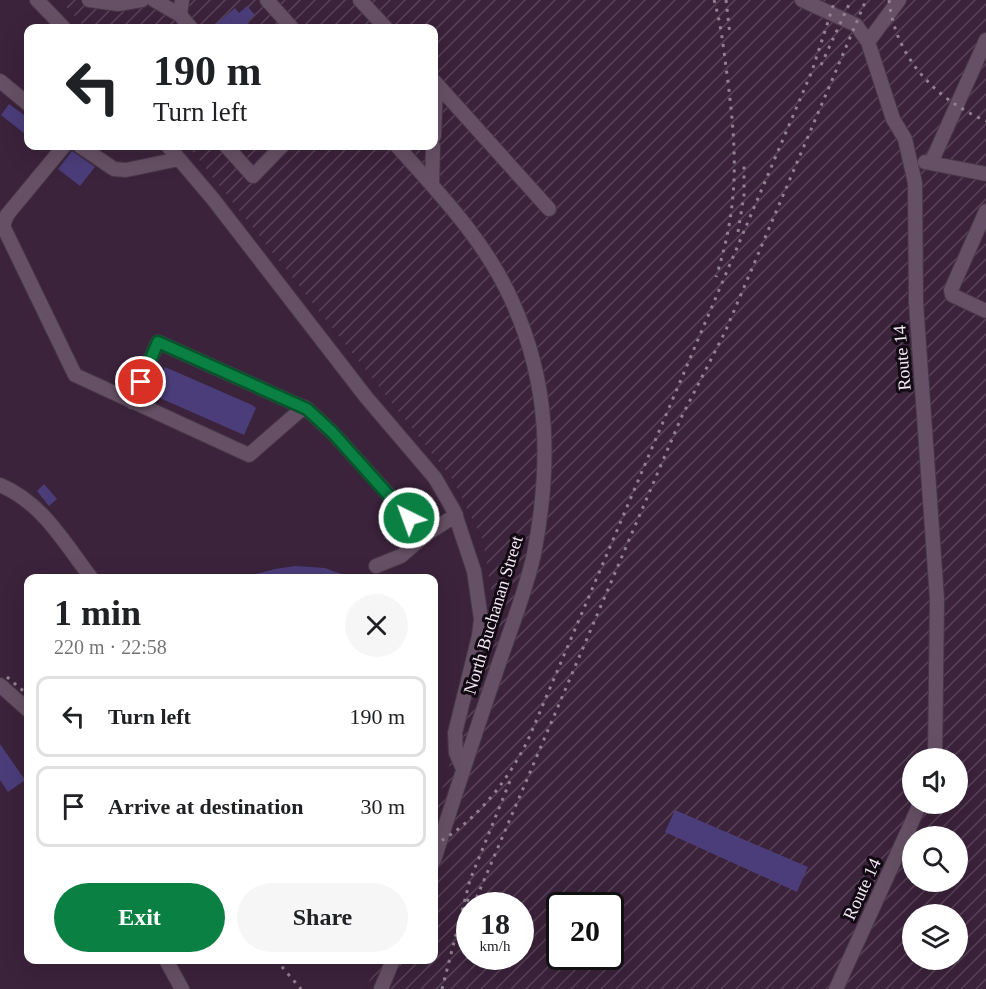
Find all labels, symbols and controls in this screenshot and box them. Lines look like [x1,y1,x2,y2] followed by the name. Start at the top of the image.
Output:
[54,48,132,126] icon: left
[153,48,262,94] text: 190 m
[153,97,247,127] text: Turn left
[889,325,915,391] street label: Route 14
[115,356,166,407] pin
[124,365,157,398] icon: arrive
[377,486,441,550] position arrow
[459,533,527,697] street label: North Buchanan Street
[54,593,141,633] text: 1 min
[345,594,408,657] button: close
[54,636,167,658] text: 220 m · 22:58
[57,700,90,733] icon: left
[108,704,191,729] text: Turn left
[349,704,405,729] text: 190 m
[902,748,968,970] map controls
[902,748,968,814] button: sound
[57,790,90,823] icon: arrive
[108,794,304,819] text: Arrive at destination
[360,794,405,819] text: 30 m
[902,826,968,892] button: search
[839,855,885,923] street label: Route 14
[54,883,225,952] button: Exit
[237,883,408,952] button: Share
[546,892,624,970] speed limit sign: 20
[902,904,968,970] button: layers
[480,907,510,940] text: 18
[480,938,510,954] text: km/h

